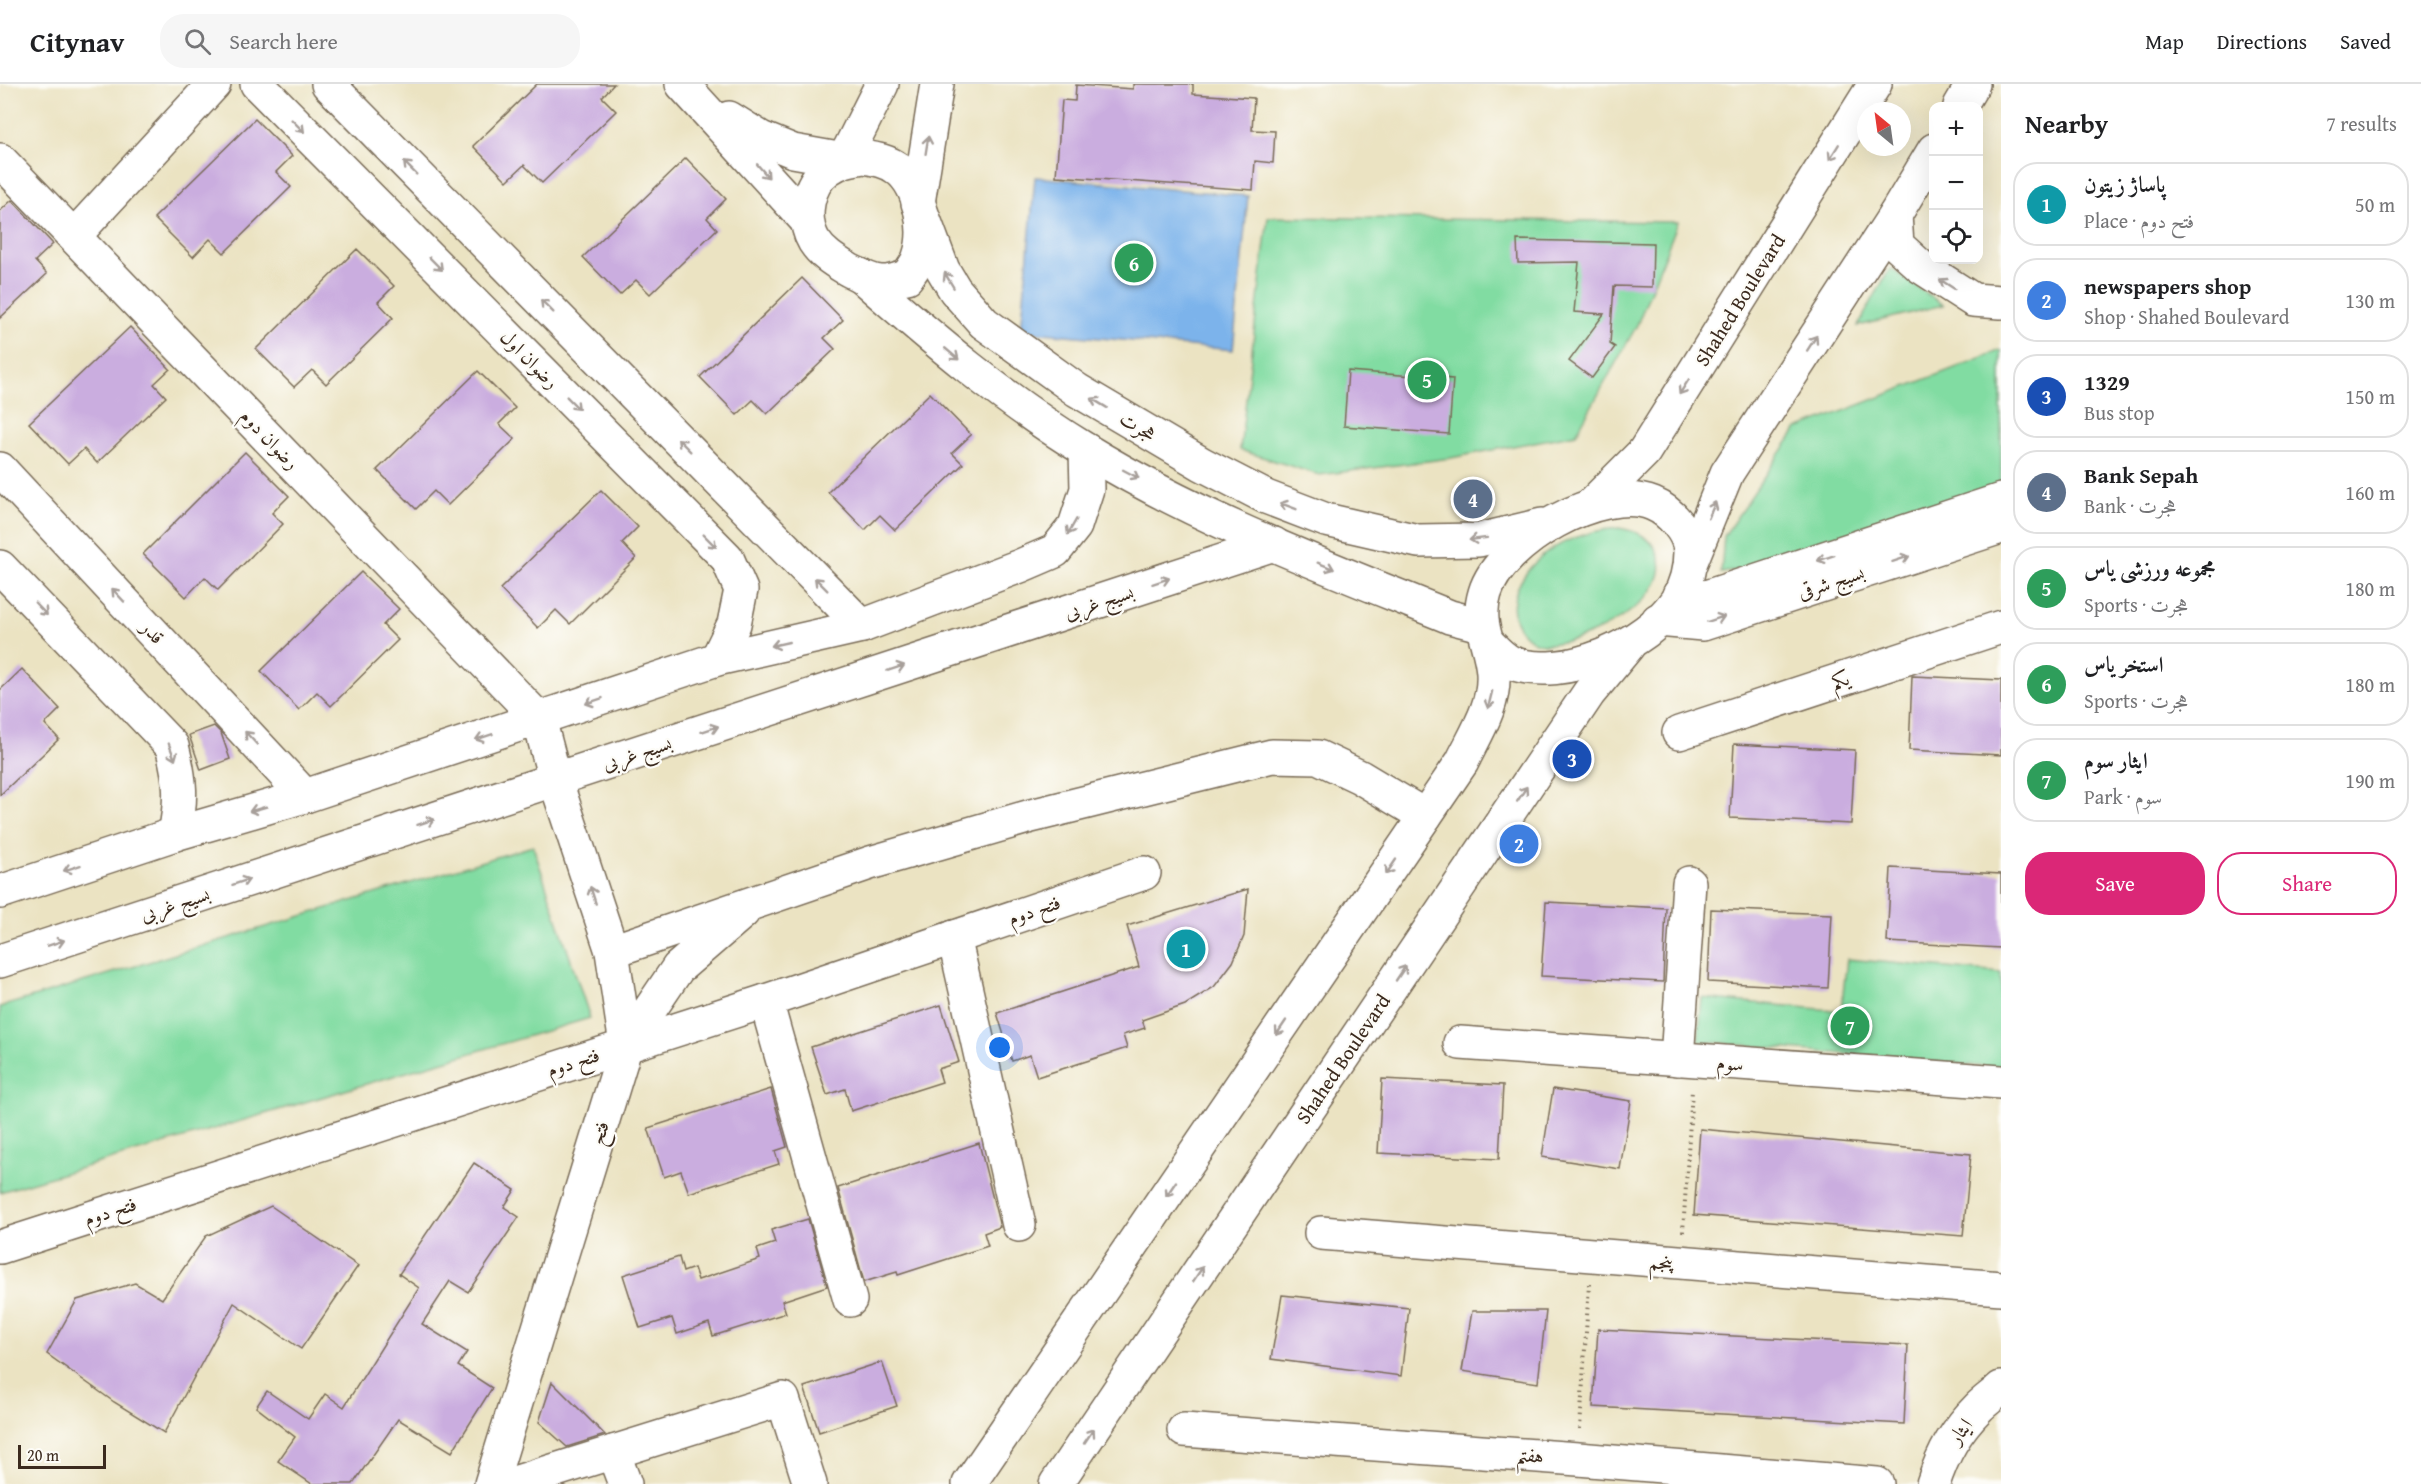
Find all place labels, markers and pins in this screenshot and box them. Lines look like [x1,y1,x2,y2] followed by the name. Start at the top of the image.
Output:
[1114,240,1154,285] pin: 6
[1408,358,1446,402] pin: 5
[1454,476,1492,522] pin: 4
[1552,736,1592,782] pin: 3
[1500,822,1538,867] pin: 2
[1166,926,1206,972] pin: 1
[1830,1004,1870,1048] pin: 7

